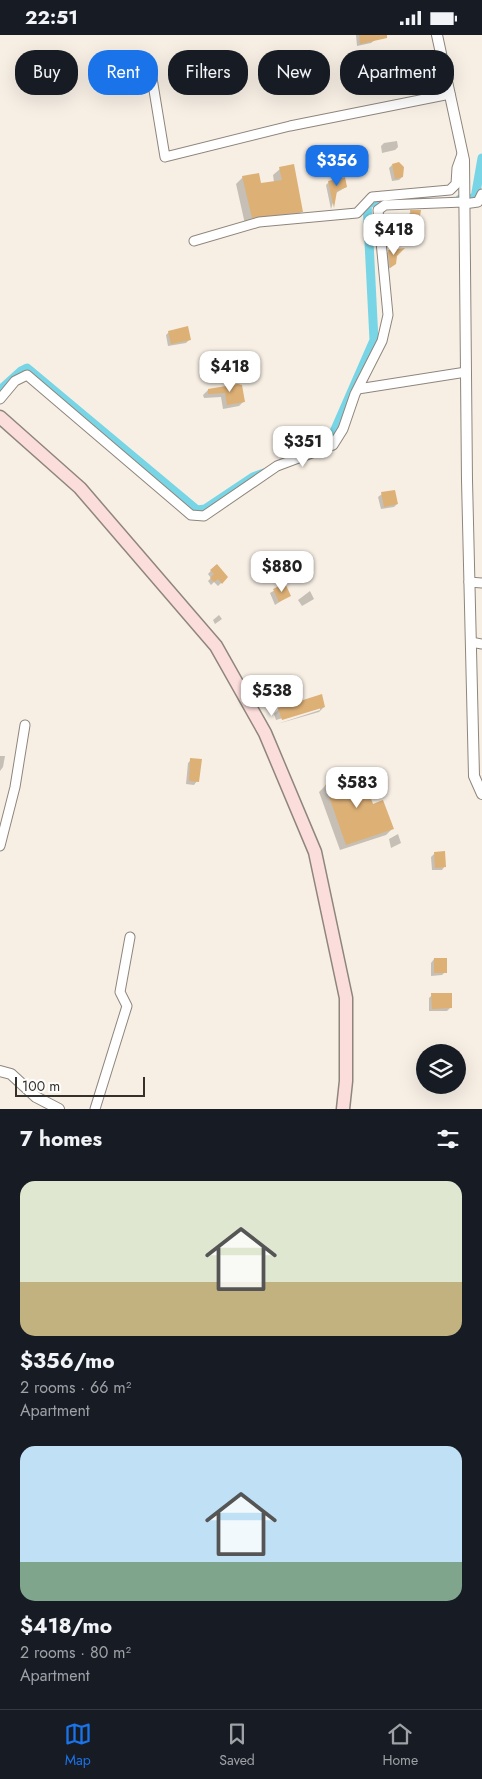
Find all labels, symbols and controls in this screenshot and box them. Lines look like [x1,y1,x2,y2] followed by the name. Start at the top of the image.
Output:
[25,4,78,31] text: 22:51
[15,50,78,95] chip: Buy
[88,50,158,95] chip: Rent
[168,50,248,95] chip: Filters
[258,50,330,95] chip: New
[340,50,454,95] chip: Apartment
[307,145,367,187] pin: $356
[317,149,357,172] text: $356
[364,213,424,256] pin: $418
[374,218,414,241] text: $418
[200,351,260,393] pin: $418
[210,355,250,378] text: $418
[273,425,333,468] pin: $351
[284,430,322,453] text: $351
[252,551,312,593] pin: $880
[262,555,302,578] text: $880
[242,675,302,717] pin: $538
[252,679,292,702] text: $538
[327,767,387,809] pin: $583
[337,771,377,794] text: $583
[416,1044,466,1094] map controls
[416,1044,466,1094] button: layers
[15,1074,145,1097] scale bar
[22,1076,60,1096] text: 100 m
[20,1124,102,1154] text: 7 homes
[434,1125,462,1153] icon: filters
[196,1214,286,1304] icon: home
[20,1346,115,1376] text: $356/mo
[20,1376,131,1399] text: 2 rooms · 66 m²
[20,1399,90,1422] text: Apartment
[196,1479,286,1569] icon: home
[20,1611,112,1641] text: $418/mo
[20,1641,131,1664] text: 2 rooms · 80 m²
[20,1664,90,1687] text: Apartment
[64,1720,92,1770] tab: Map
[219,1720,255,1770] tab: Saved
[382,1720,418,1770] tab: Home

